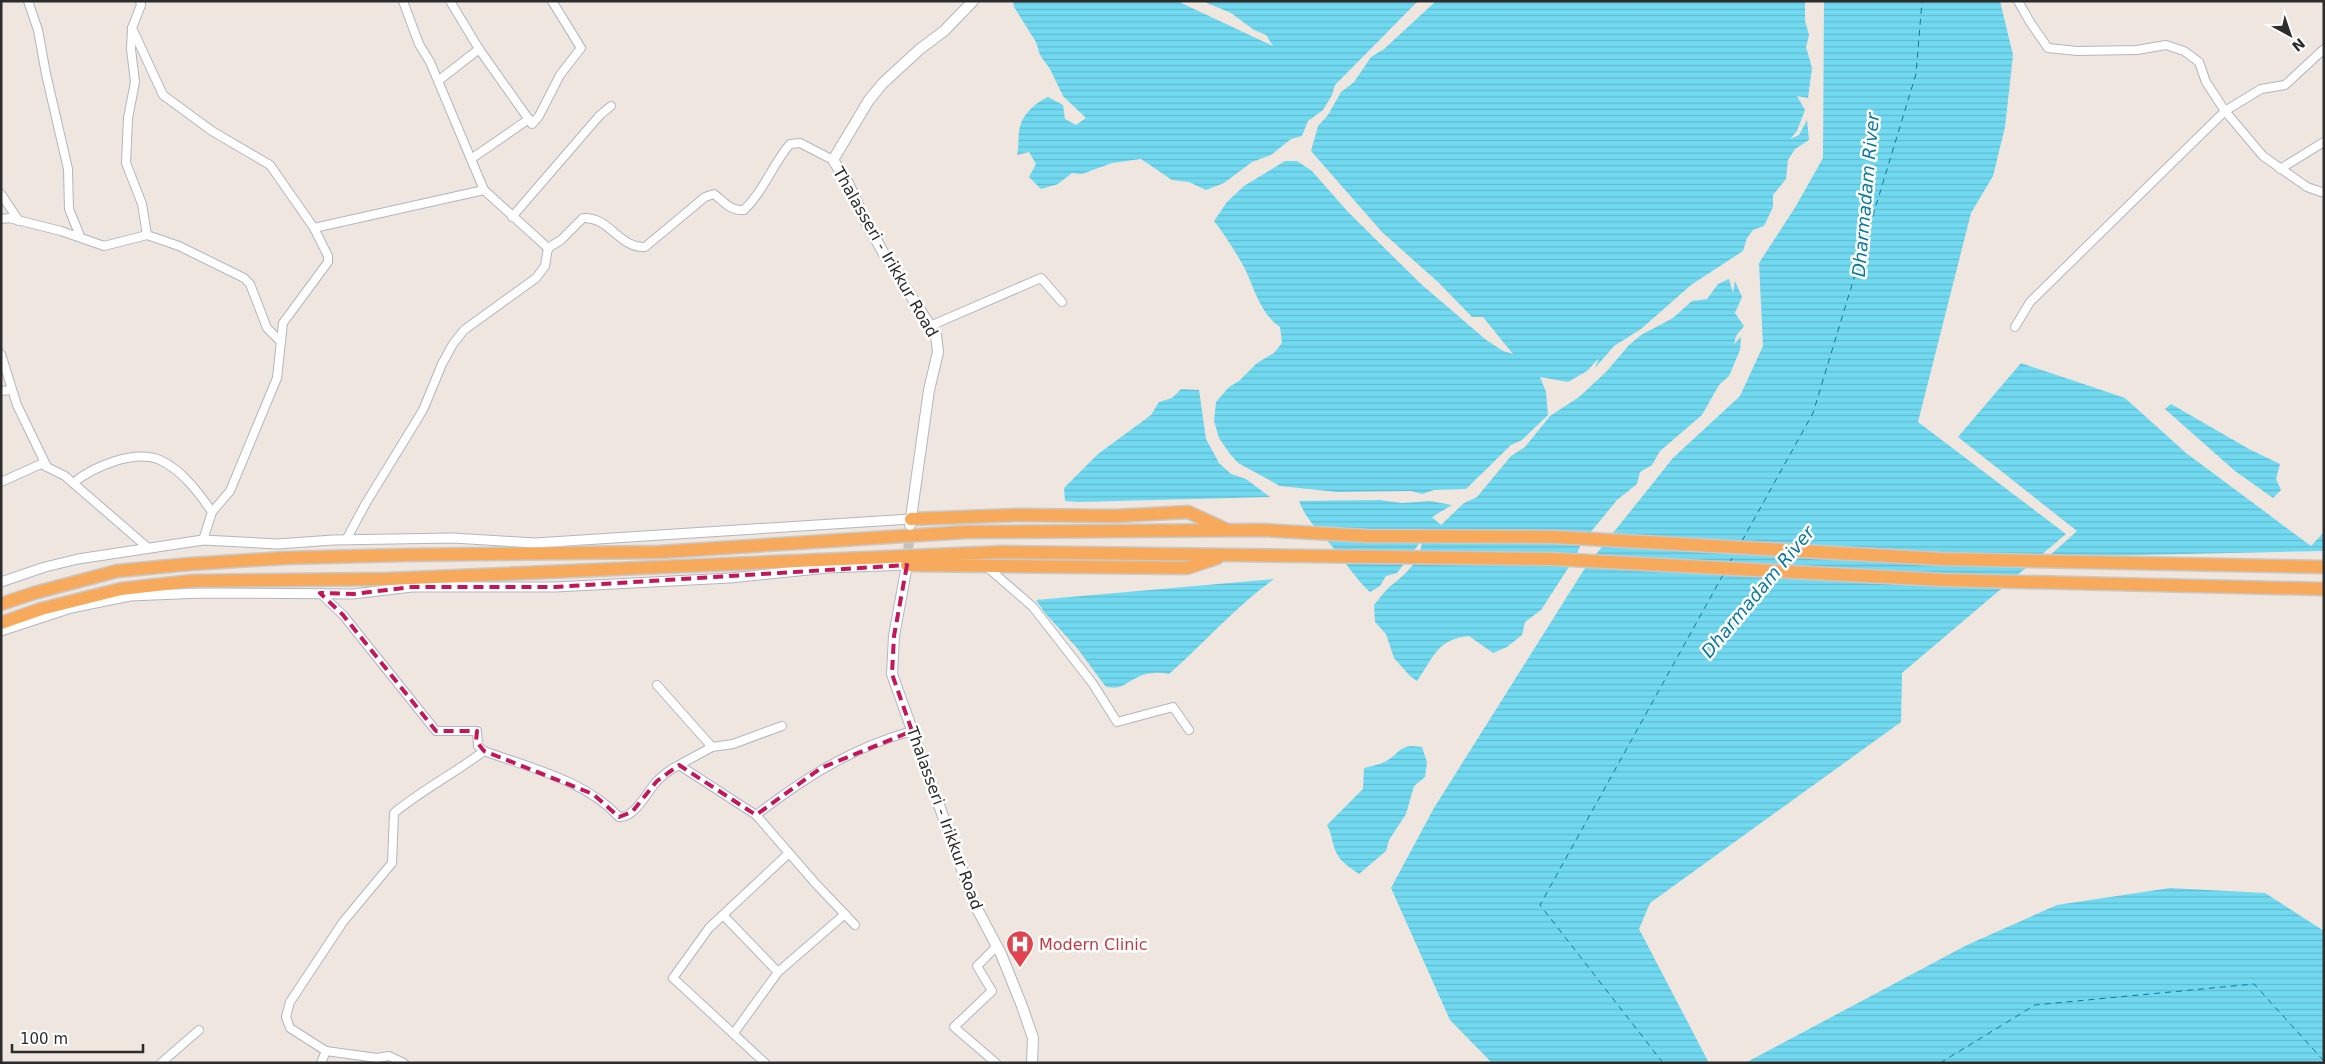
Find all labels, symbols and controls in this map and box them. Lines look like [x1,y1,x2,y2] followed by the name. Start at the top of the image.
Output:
[2265,10,2315,60] north arrow
[2289,35,2308,55] text: N
[1848,110,1883,278] water label: Dharmadam River
[829,163,942,341] street label: Thalasseri - Irikkur Road
[1697,521,1820,661] water label: Dharmadam River
[902,723,986,912] street label: Thalasseri - Irikkur Road
[1005,929,1035,968] hospital icon: Modern Clinic
[1039,935,1148,954] place label: Modern Clinic
[12,1022,144,1054] scale bar
[20,1030,68,1048] text: 100 m

